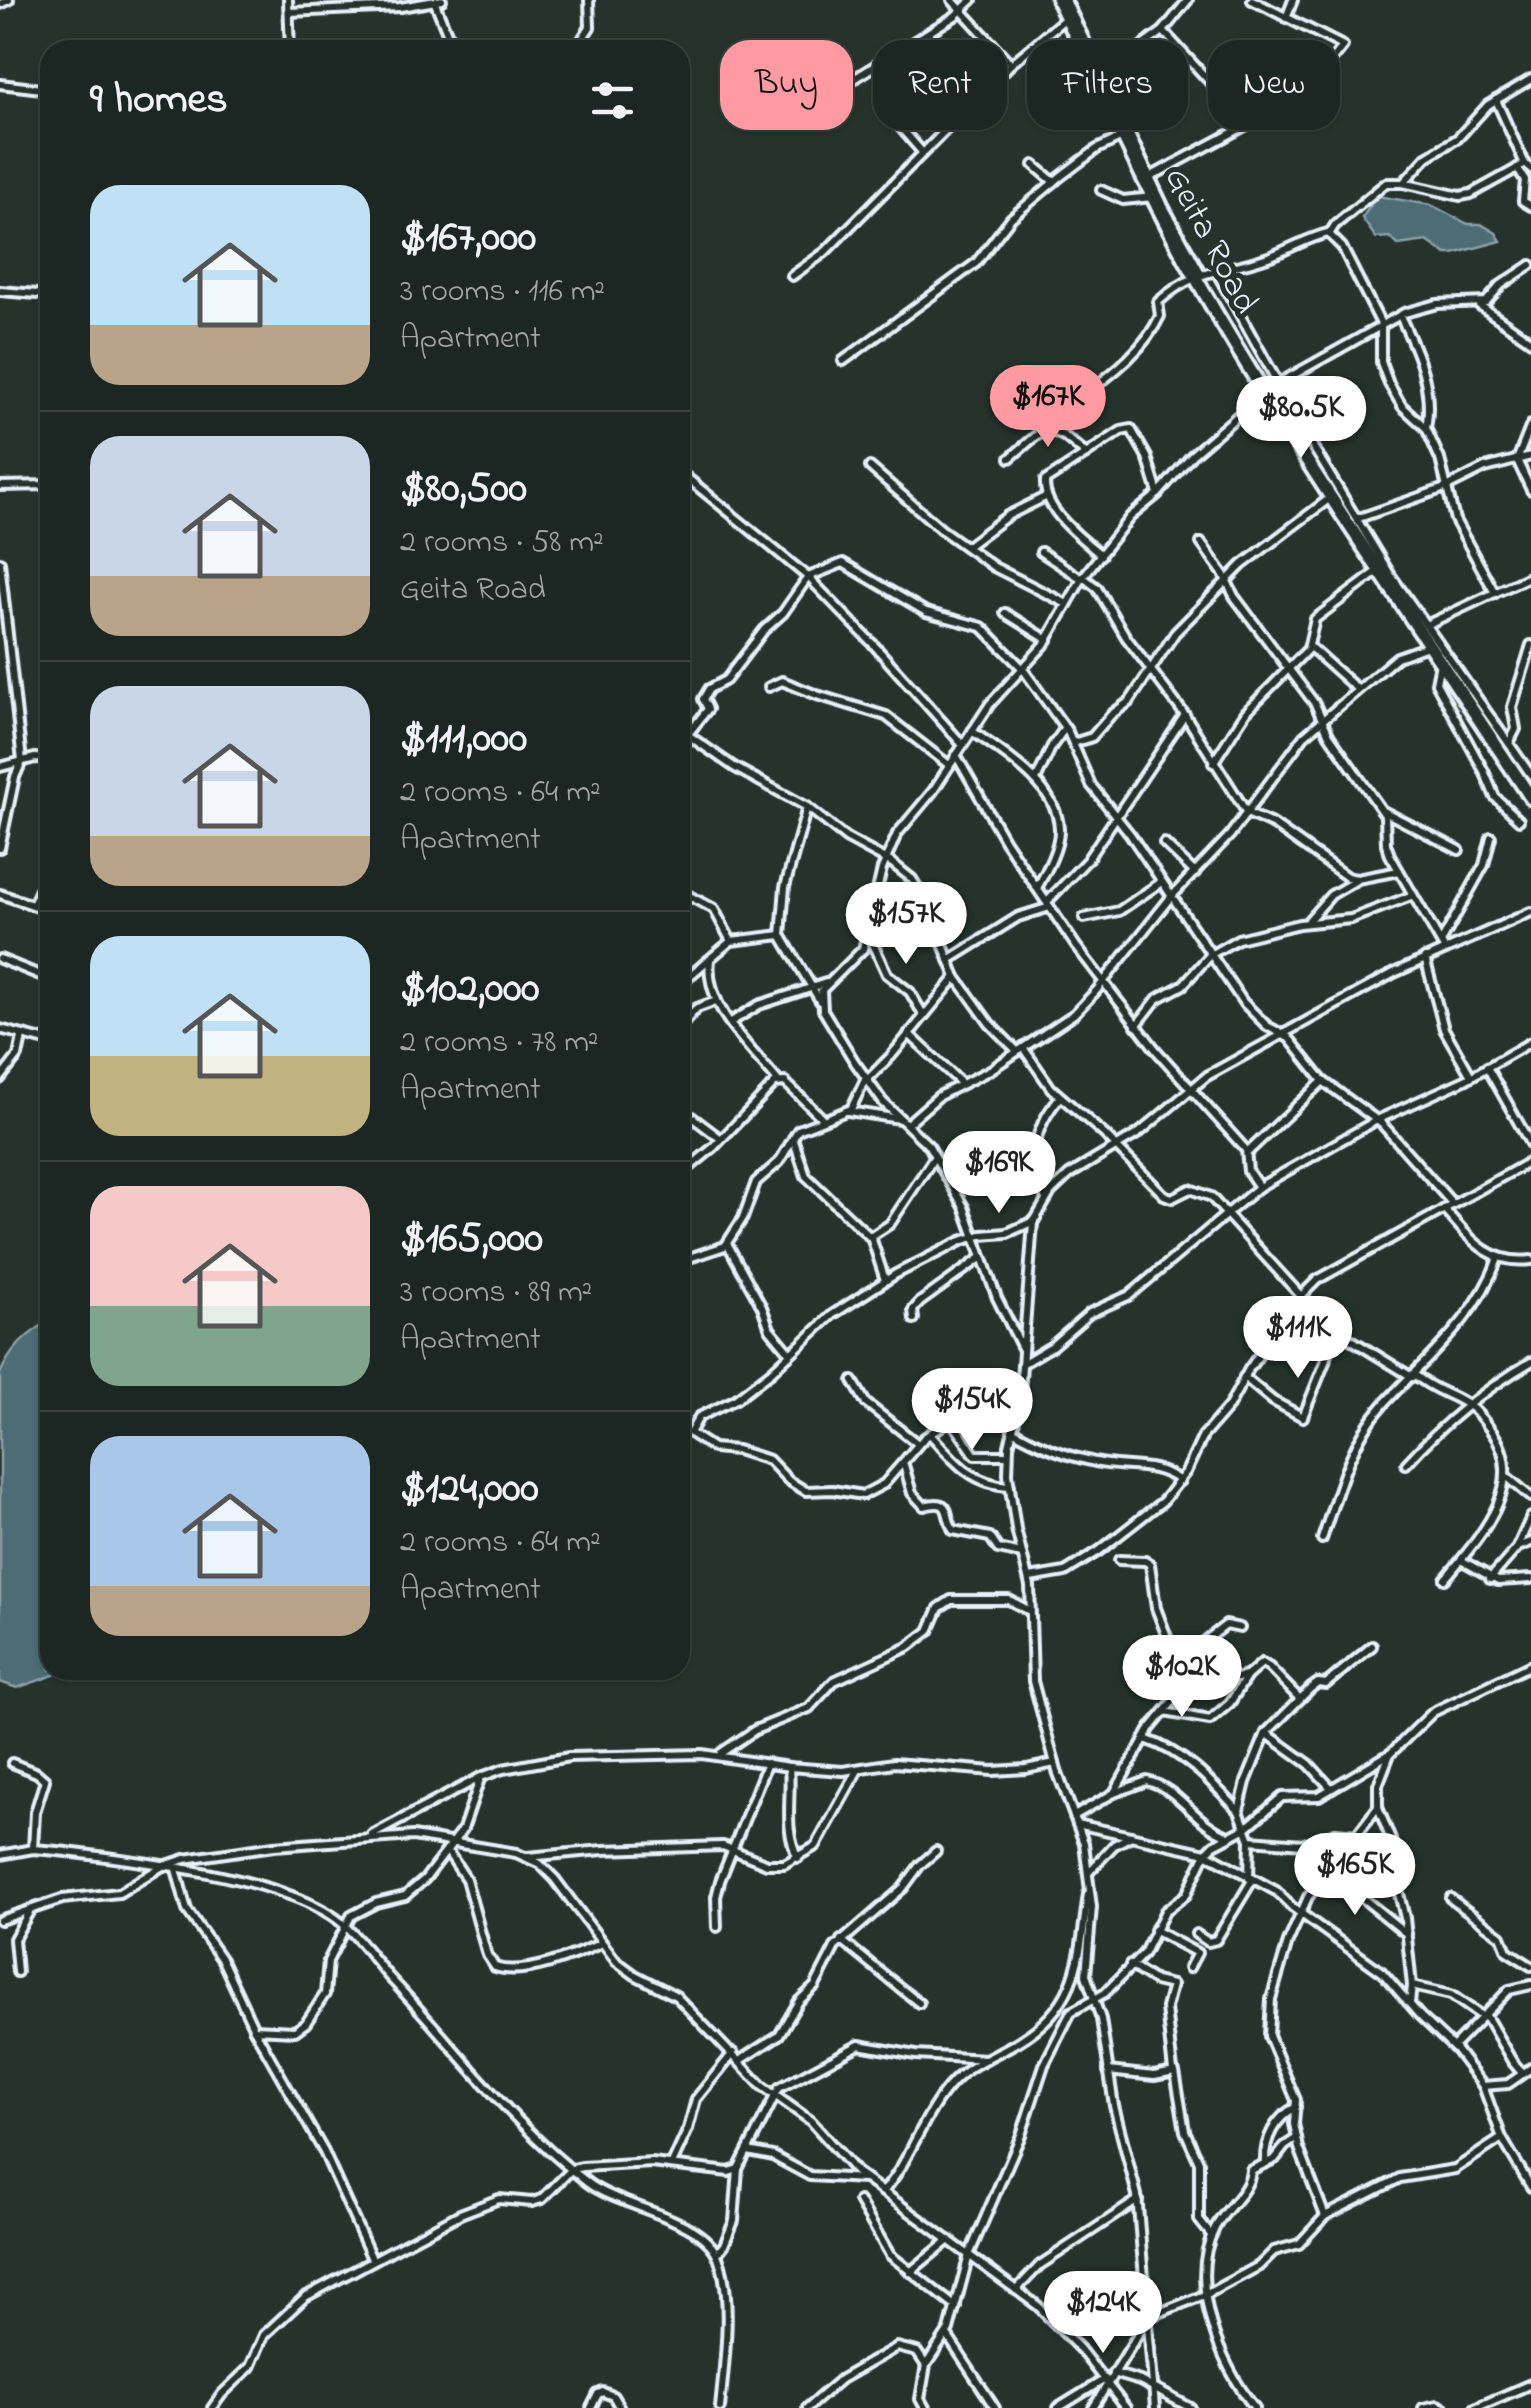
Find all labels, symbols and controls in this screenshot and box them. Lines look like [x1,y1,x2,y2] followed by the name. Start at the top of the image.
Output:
[720,40,853,130] chip: Buy
[873,40,1007,130] chip: Rent
[1027,40,1188,130] chip: Filters
[1208,40,1340,130] chip: New
[90,70,228,131] text: 9 homes
[585,73,640,128] icon: filters
[1150,159,1270,323] street label: Geita Road
[400,208,536,269] text: $167,000
[170,225,290,345] icon: home
[400,269,605,316] text: 3 rooms · 116 m²
[400,316,541,363] text: Apartment
[978,365,1118,450] pin: $167K
[1012,374,1084,421] text: $167K
[1220,376,1382,461] pin: $80.5K
[1258,385,1344,432] text: $80.5K
[400,459,527,520] text: $80,500
[170,476,290,596] icon: home
[400,520,604,567] text: 2 rooms · 58 m²
[400,567,546,614] text: Geita Road
[400,709,527,770] text: $111,000
[170,726,290,846] icon: home
[400,770,601,817] text: 2 rooms · 64 m²
[400,817,541,864] text: Apartment
[836,882,976,967] pin: $157K
[868,891,944,938] text: $157K
[400,959,539,1020] text: $102,000
[170,976,290,1096] icon: home
[400,1020,599,1067] text: 2 rooms · 78 m²
[400,1067,541,1114] text: Apartment
[929,1131,1069,1216] pin: $169K
[965,1140,1033,1187] text: $169K
[400,1209,543,1270] text: $165,000
[170,1226,290,1346] icon: home
[400,1270,592,1317] text: 3 rooms · 89 m²
[1228,1296,1368,1381] pin: $111K
[1265,1305,1331,1352] text: $111K
[400,1317,541,1364] text: Apartment
[902,1368,1042,1453] pin: $154K
[934,1377,1010,1424] text: $154K
[400,1459,539,1520] text: $124,000
[170,1476,290,1596] icon: home
[400,1520,601,1567] text: 2 rooms · 64 m²
[400,1567,541,1614] text: Apartment
[1112,1635,1252,1720] pin: $102K
[1145,1644,1219,1691] text: $102K
[1285,1833,1425,1918] pin: $165K
[1316,1842,1394,1889] text: $165K
[1033,2271,1173,2356] pin: $124K
[1066,2280,1140,2327] text: $124K

